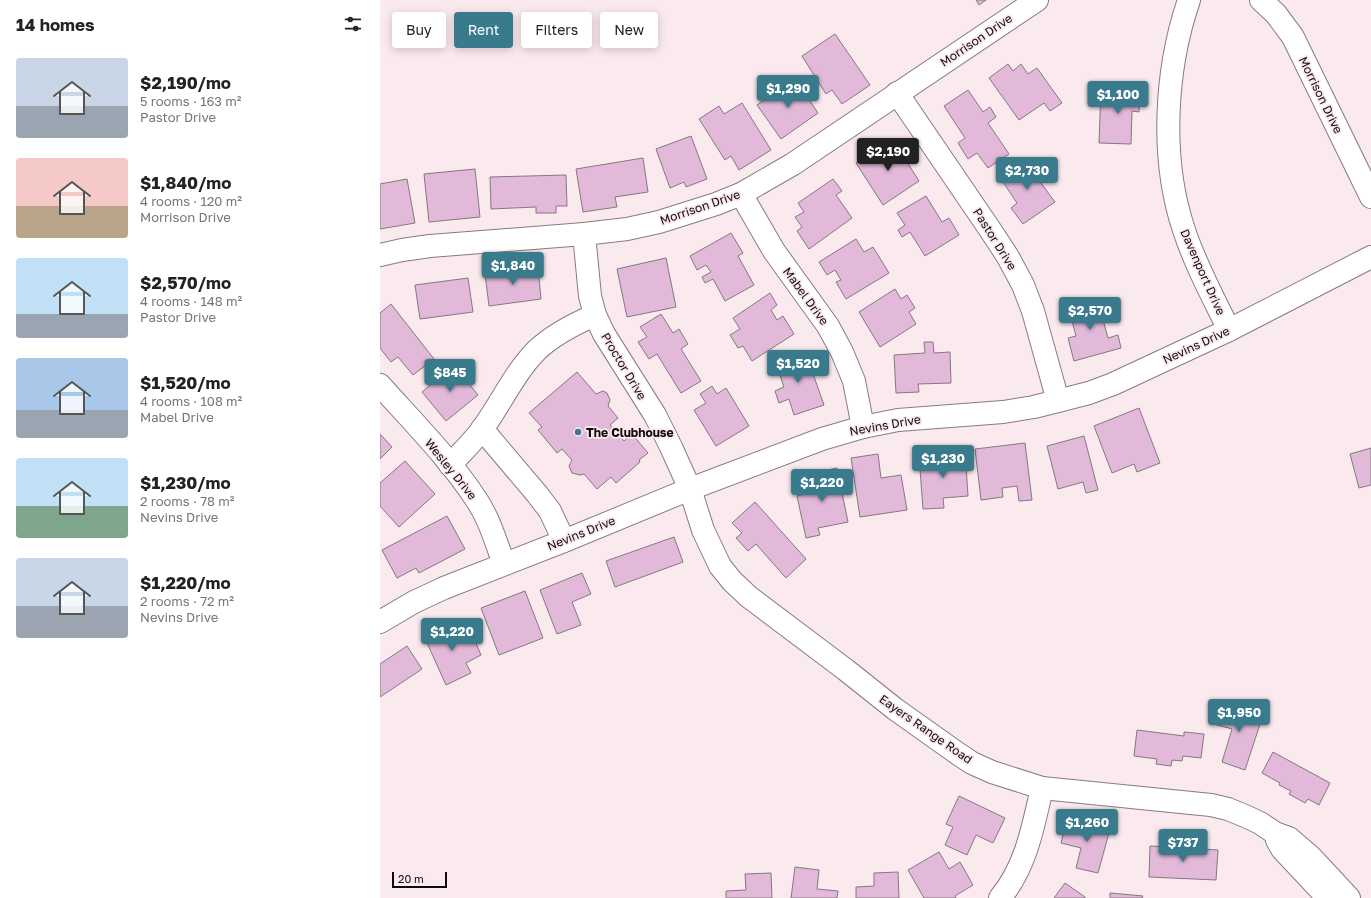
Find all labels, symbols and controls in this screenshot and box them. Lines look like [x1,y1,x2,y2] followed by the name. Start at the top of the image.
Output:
[937,10,1015,70] street label: Morrison Drive
[392,12,446,48] chip: Buy
[454,12,513,48] chip: Rent
[521,12,592,48] chip: Filters
[600,12,658,48] chip: New
[342,13,364,35] icon: filters
[16,14,95,35] text: 14 homes
[1296,54,1346,136] street label: Morrison Drive
[140,72,231,93] text: $2,190/mo
[48,74,96,122] icon: home
[755,75,821,109] pin: $1,290
[766,80,810,96] text: $1,290
[1085,81,1151,115] pin: $1,100
[1096,86,1140,102] text: $1,100
[140,93,241,109] text: 5 rooms · 163 m²
[140,109,216,125] text: Pastor Drive
[855,138,921,172] pin: $2,190
[866,143,910,159] text: $2,190
[994,157,1060,191] pin: $2,730
[1005,162,1049,178] text: $2,730
[140,172,231,193] text: $1,840/mo
[48,174,96,222] icon: home
[658,186,742,228] street label: Morrison Drive
[140,193,242,209] text: 4 rooms · 120 m²
[970,205,1020,273] street label: Pastor Drive
[140,209,231,225] text: Morrison Drive
[1177,227,1229,317] street label: Davenport Drive
[480,252,546,286] pin: $1,840
[491,257,535,273] text: $1,840
[780,264,832,328] street label: Mabel Drive
[140,272,231,293] text: $2,570/mo
[48,274,96,322] icon: home
[140,293,242,309] text: 4 rooms · 148 m²
[1057,297,1123,331] pin: $2,570
[1068,302,1112,318] text: $2,570
[140,309,216,325] text: Pastor Drive
[1160,323,1232,367] street label: Nevins Drive
[598,330,650,402] street label: Proctor Drive
[765,350,831,384] pin: $1,520
[776,355,820,371] text: $1,520
[426,359,474,393] pin: $845
[433,364,467,380] text: $845
[140,372,231,393] text: $1,520/mo
[48,374,96,422] icon: home
[140,393,242,409] text: 4 rooms · 108 m²
[140,409,214,425] text: Mabel Drive
[848,411,922,439] street label: Nevins Drive
[586,425,674,440] place label: The Clubhouse
[573,427,583,437] marker: The Clubhouse
[422,435,480,503] street label: Wesley Drive
[910,445,976,479] pin: $1,230
[921,450,965,466] text: $1,230
[789,469,855,503] pin: $1,220
[140,472,231,493] text: $1,230/mo
[48,474,96,522] icon: home
[800,474,844,490] text: $1,220
[140,493,234,509] text: 2 rooms · 78 m²
[140,509,218,525] text: Nevins Drive
[545,513,617,553] street label: Nevins Drive
[140,572,231,593] text: $1,220/mo
[48,574,96,622] icon: home
[140,593,234,609] text: 2 rooms · 72 m²
[140,609,218,625] text: Nevins Drive
[419,618,485,652] pin: $1,220
[430,623,474,639] text: $1,220
[877,691,975,767] street label: Eayers Range Road
[1206,699,1272,733] pin: $1,950
[1217,704,1261,720] text: $1,950
[1054,809,1120,843] pin: $1,260
[1065,814,1109,830] text: $1,260
[1159,829,1207,863] pin: $737
[1168,834,1198,850] text: $737
[392,870,447,889] scale bar
[398,872,424,885] text: 20 m

